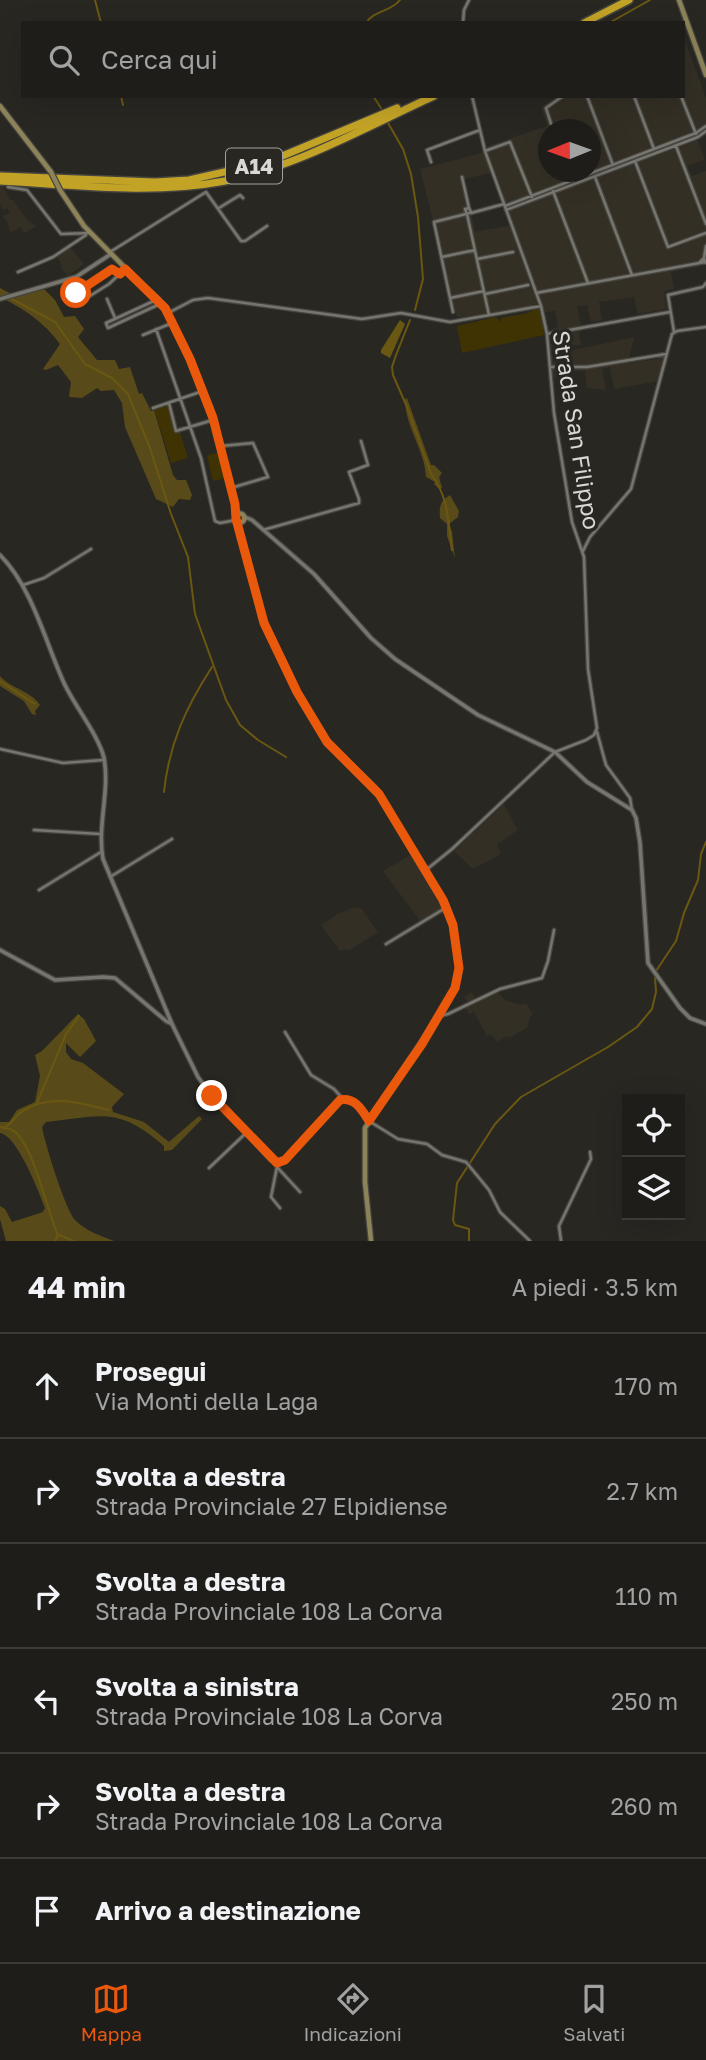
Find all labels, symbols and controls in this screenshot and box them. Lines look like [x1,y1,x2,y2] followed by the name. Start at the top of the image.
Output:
[21,21,685,98] search box
[45,41,83,79] icon: search
[101,44,218,75] text: Cerca qui
[538,119,601,182] north arrow
[226,148,282,184] road number: A14
[60,277,91,308] route start
[547,328,607,532] street label: Strada San Filippo
[196,1080,227,1111] route end
[622,1094,685,1220] map controls
[622,1094,685,1157] button: locate
[622,1157,685,1220] button: layers
[28,1269,126,1305] text: 44 min
[512,1273,678,1301] text: A piedi · 3.5 km
[95,1356,206,1387] text: Prosegui
[28,1367,66,1405] icon: ahead
[614,1372,678,1400] text: 170 m
[95,1387,318,1415] text: Via Monti della Laga
[95,1461,286,1492] text: Svolta a destra
[28,1472,66,1510] icon: right
[606,1477,678,1505] text: 2.7 km
[95,1492,448,1520] text: Strada Provinciale 27 Elpidiense
[95,1566,286,1597] text: Svolta a destra
[28,1577,66,1615] icon: right
[615,1582,678,1610] text: 110 m
[95,1597,443,1625] text: Strada Provinciale 108 La Corva
[95,1671,299,1702] text: Svolta a sinistra
[28,1682,66,1720] icon: left
[611,1687,678,1715] text: 250 m
[95,1702,443,1730] text: Strada Provinciale 108 La Corva
[95,1776,286,1807] text: Svolta a destra
[28,1787,66,1825] icon: right
[610,1792,678,1820] text: 260 m
[95,1807,443,1835] text: Strada Provinciale 108 La Corva
[28,1892,66,1930] icon: arrive
[95,1895,361,1926] text: Arrivo a destinazione
[81,1980,142,2045] tab: Mappa
[303,1980,402,2045] tab: Indicazioni
[563,1980,625,2045] tab: Salvati

